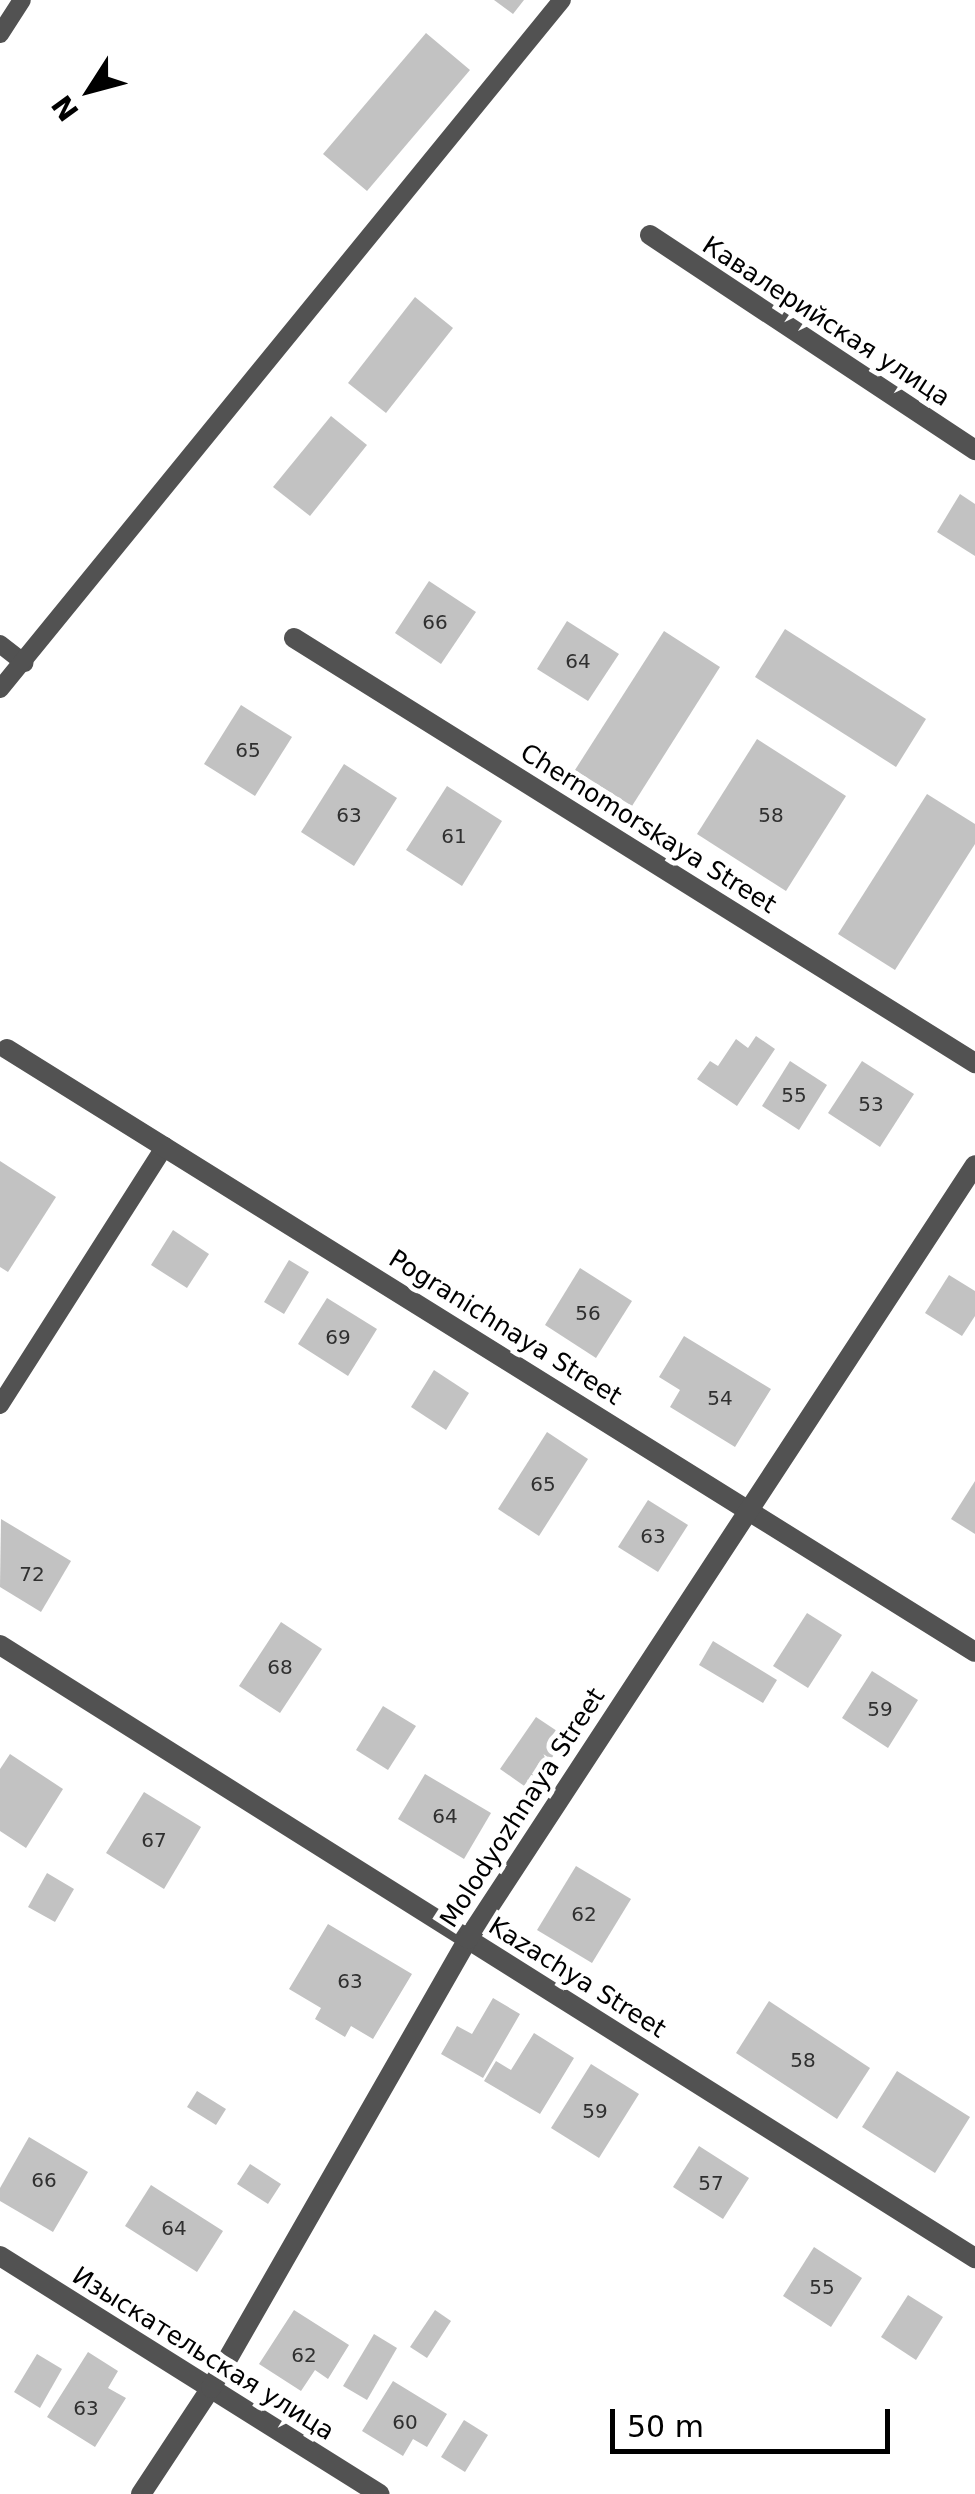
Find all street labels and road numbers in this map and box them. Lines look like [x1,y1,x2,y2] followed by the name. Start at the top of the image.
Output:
[696,231,956,413] street label: Кавалерийская улица
[515,738,781,920] street label: Chernomorskaya Street
[383,1244,627,1412] street label: Pogranichnaya Street
[434,1683,612,1933] street label: Molodyozhnaya Street
[483,1911,671,2045] street label: Kazachya Street
[67,2261,339,2447] street label: Изыскательская улица

